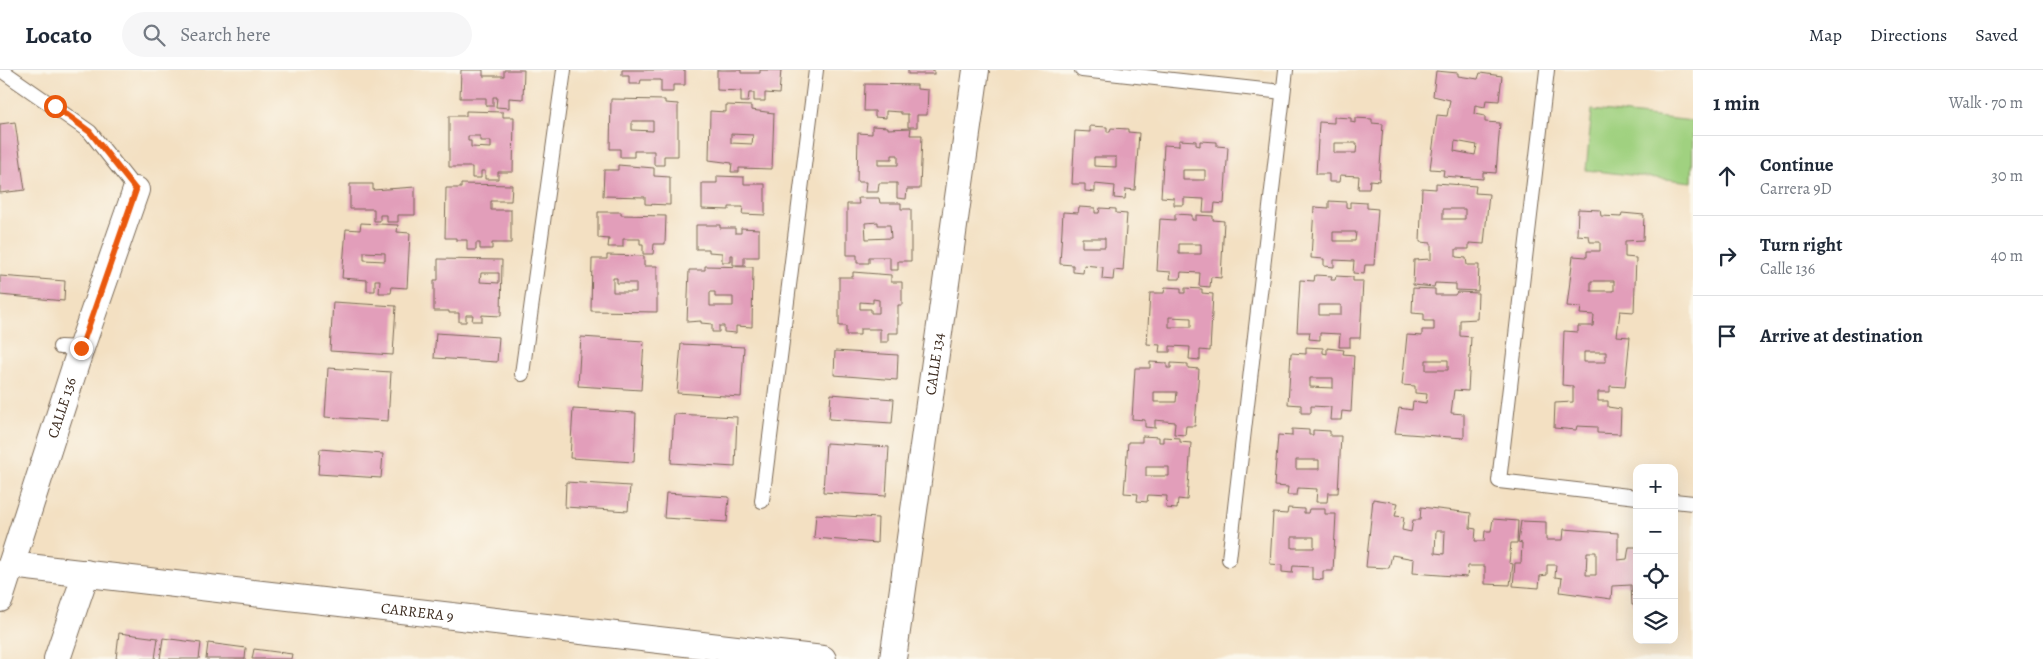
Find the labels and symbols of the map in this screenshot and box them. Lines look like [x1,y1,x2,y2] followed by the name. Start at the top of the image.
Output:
[44,95,67,118] route start
[920,331,949,396] street label: CALLE 134
[70,337,93,360] route end
[43,375,81,441] street label: CALLE 136
[380,598,455,626] street label: CARRERA 9

